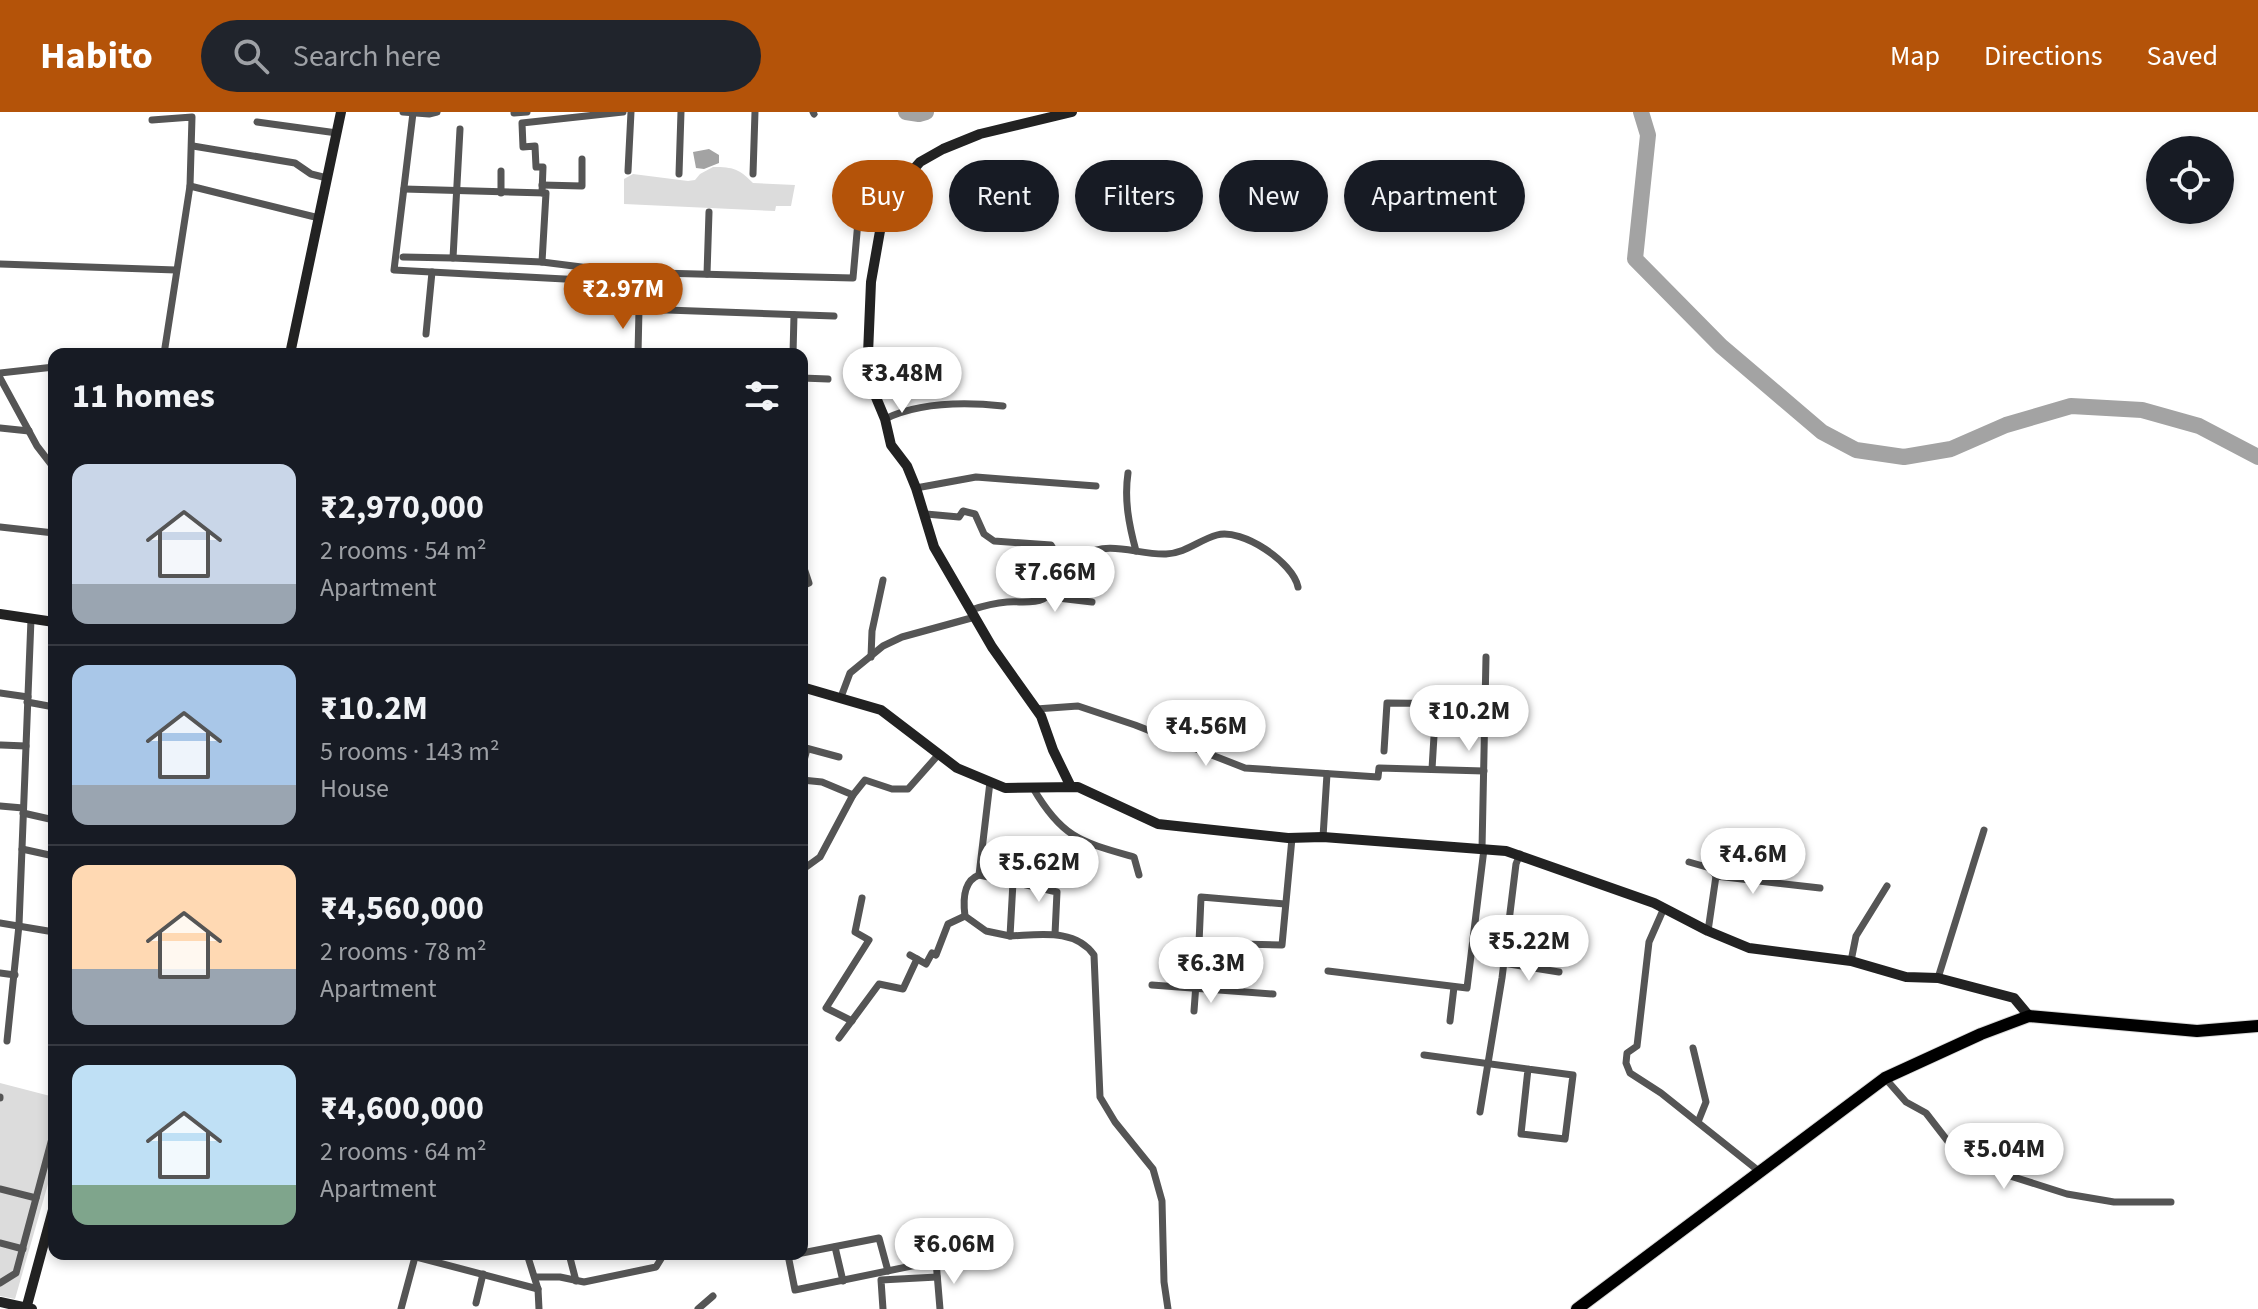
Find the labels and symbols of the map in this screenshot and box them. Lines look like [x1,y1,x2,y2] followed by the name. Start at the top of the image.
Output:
[558,263,688,331] pin: ₹2.97M
[837,347,967,415] pin: ₹3.48M
[990,546,1120,614] pin: ₹7.66M
[1404,685,1534,753] pin: ₹10.2M
[1141,700,1271,768] pin: ₹4.56M
[1697,828,1809,896] pin: ₹4.6M
[974,836,1104,904] pin: ₹5.62M
[1464,915,1594,983] pin: ₹5.22M
[1155,937,1267,1005] pin: ₹6.3M
[1939,1123,2069,1191] pin: ₹5.04M
[889,1218,1019,1286] pin: ₹6.06M

